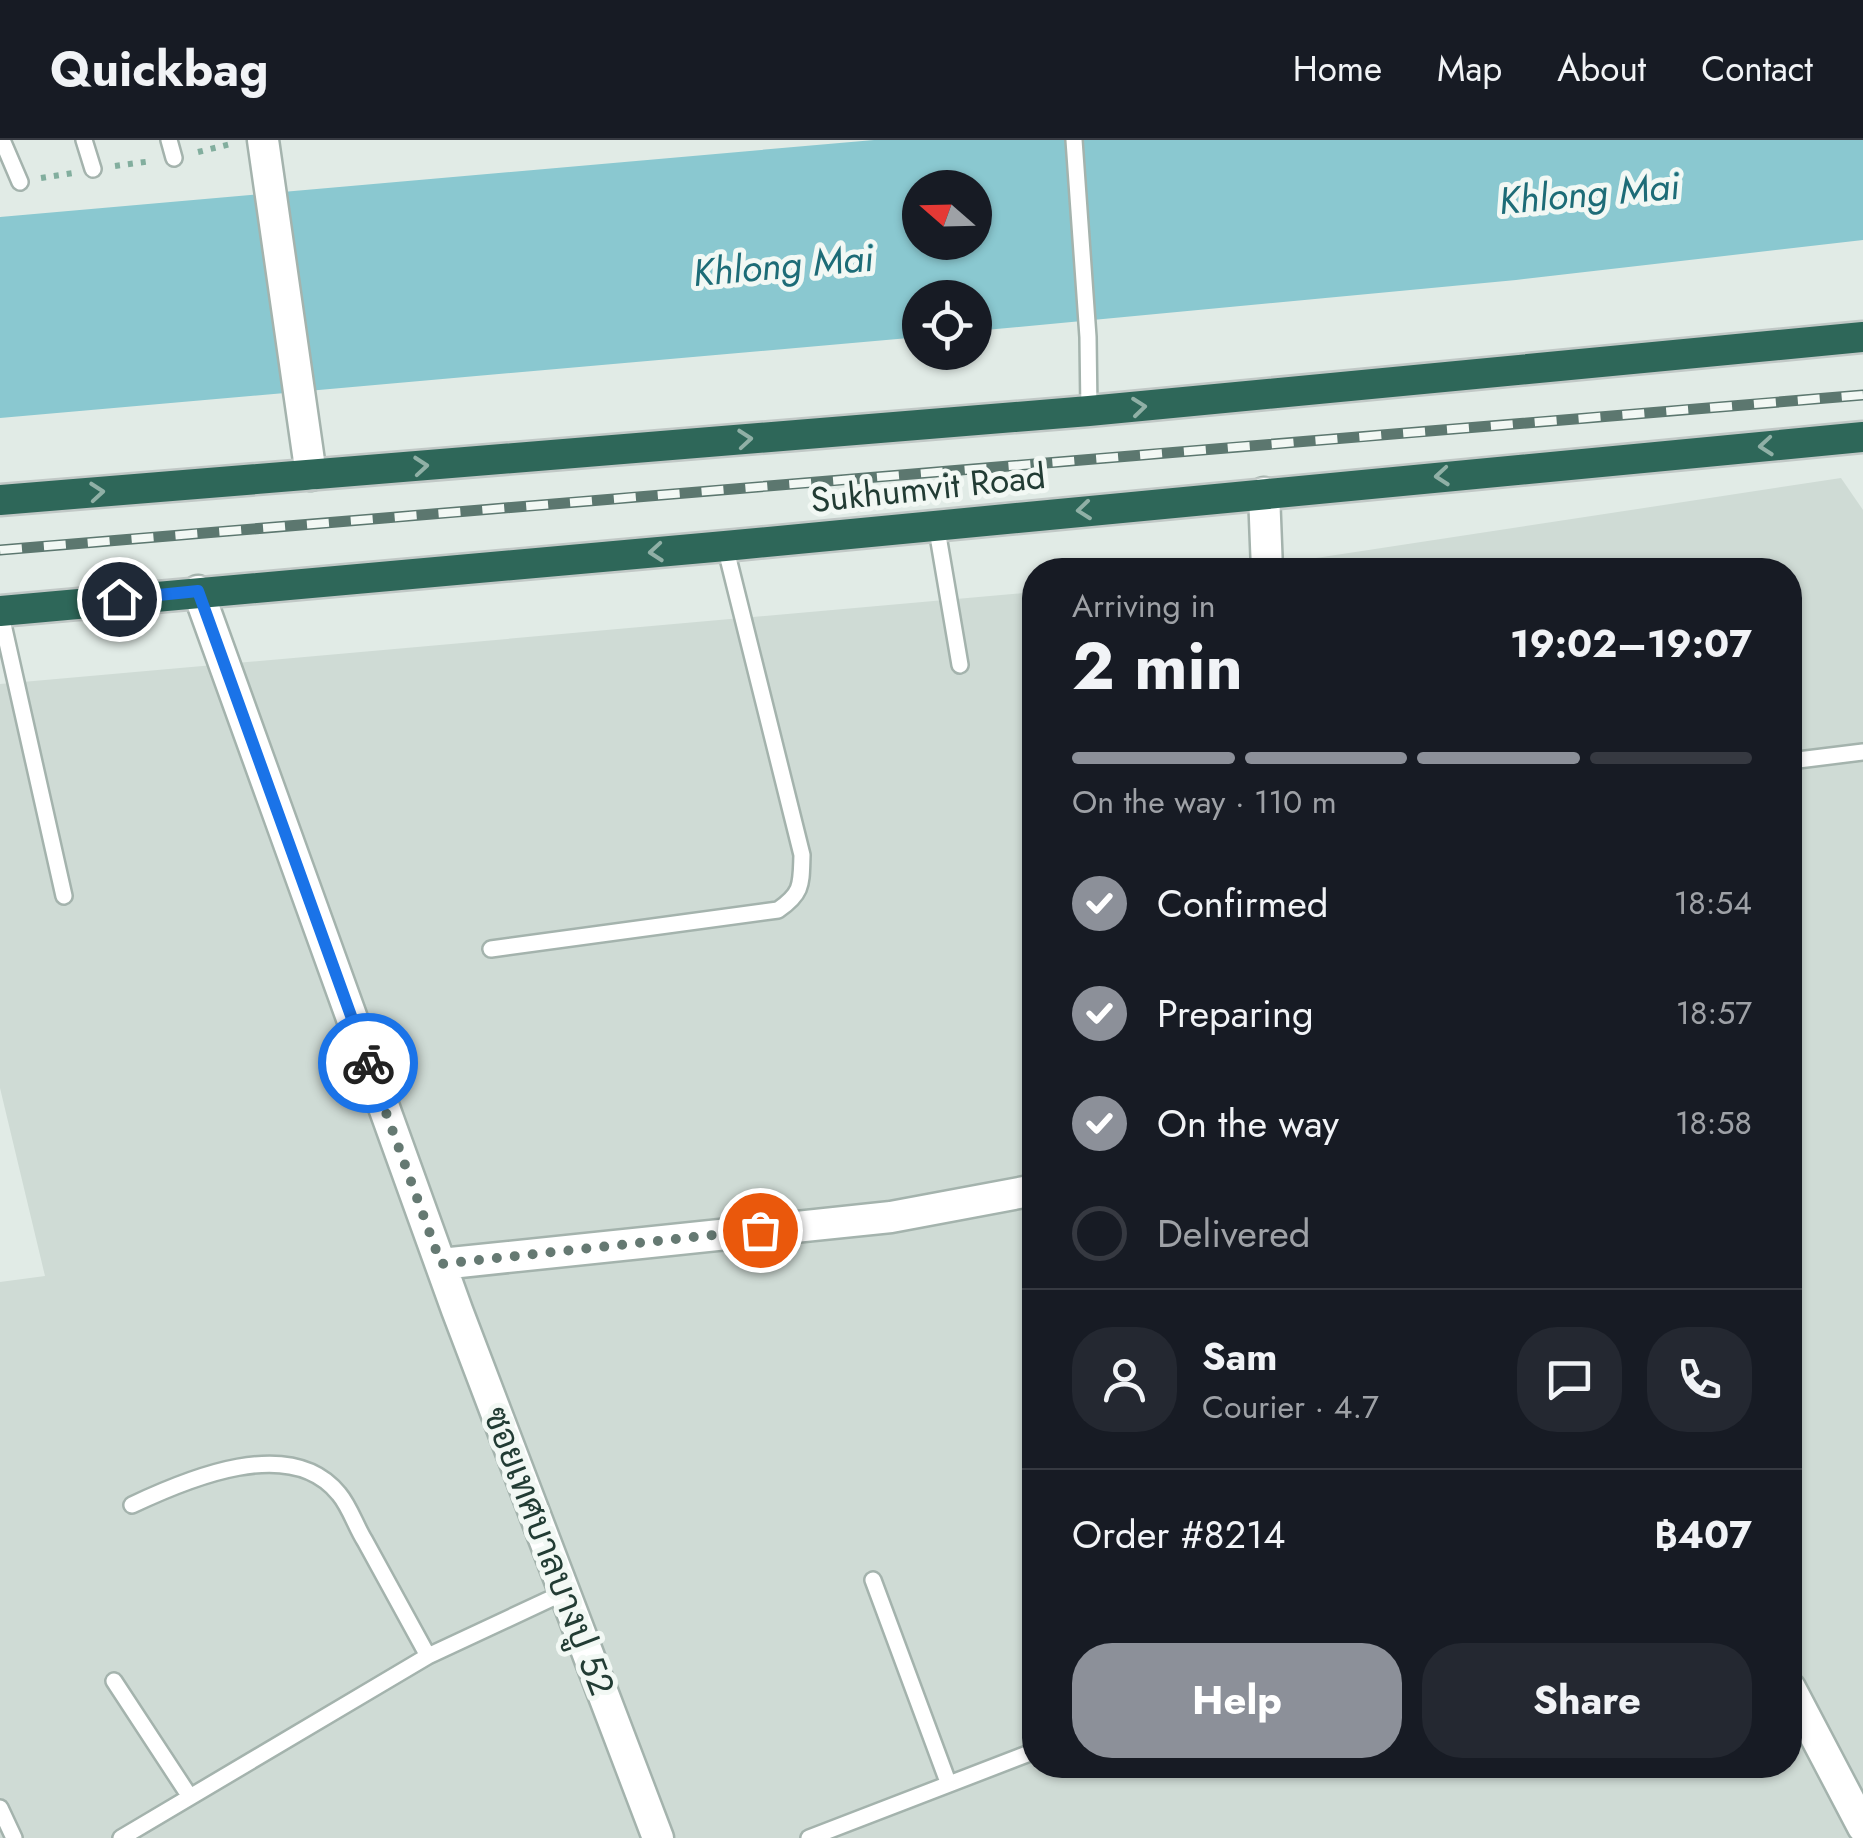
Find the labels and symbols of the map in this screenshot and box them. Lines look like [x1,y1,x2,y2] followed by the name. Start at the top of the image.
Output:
[1496,158,1683,228] water label: Khlong Mai
[902,170,992,260] north arrow
[690,230,877,300] water label: Khlong Mai
[1131,396,1147,418] one-way arrow
[738,429,754,451] one-way arrow
[1757,435,1773,456] one-way arrow
[808,451,1048,525] street label: Sukhumvit Road
[414,455,430,477] one-way arrow
[1434,465,1450,487] one-way arrow
[90,481,106,503] one-way arrow
[1076,499,1092,520] one-way arrow
[647,540,663,562] one-way arrow
[77,557,162,642] pin
[318,1013,418,1113] courier
[718,1188,803,1273] pin
[471,1399,627,1703] street label: ซอยเทศบาลบางปู 52

